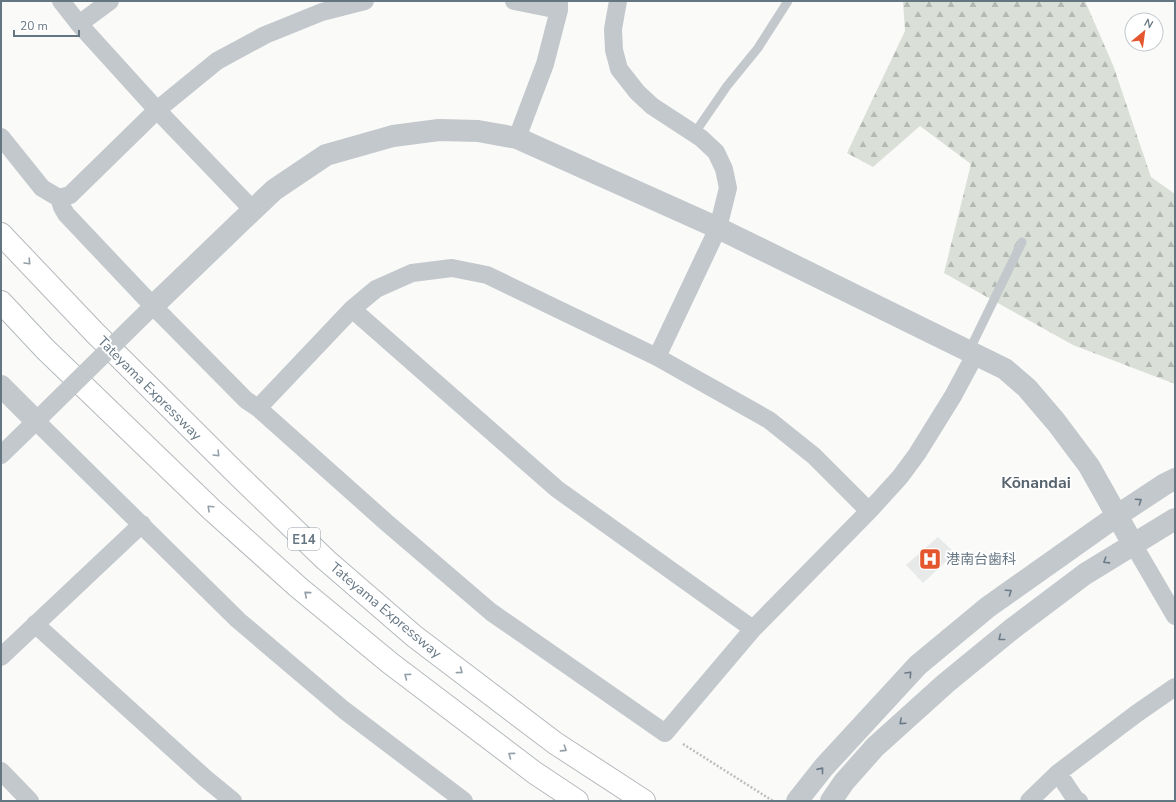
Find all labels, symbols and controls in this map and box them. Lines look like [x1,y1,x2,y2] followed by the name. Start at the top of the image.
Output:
[14,12,79,38] scale bar
[1124,12,1164,52] north arrow
[1141,15,1156,32] text: N
[20,18,48,34] text: 20 m
[23,257,31,265] one-way arrow
[93,332,206,445] street label: Tateyama Expressway
[212,450,220,457] one-way arrow
[1001,472,1071,494] district label: Kōnandai
[1134,499,1141,506] one-way arrow
[207,506,214,513] one-way arrow
[288,528,320,550] road number: E14
[917,546,943,572] hospital icon: 港南台歯科
[946,550,1016,569] place label: 港南台歯科
[1103,556,1110,564] one-way arrow
[326,558,446,663] street label: Tateyama Expressway
[1005,589,1012,597] one-way arrow
[304,592,311,599] one-way arrow
[998,633,1005,640] one-way arrow
[456,666,463,673] one-way arrow
[904,672,911,679] one-way arrow
[405,674,412,681] one-way arrow
[900,718,907,725] one-way arrow
[560,744,567,752] one-way arrow
[508,752,515,760] one-way arrow
[816,768,823,775] one-way arrow

